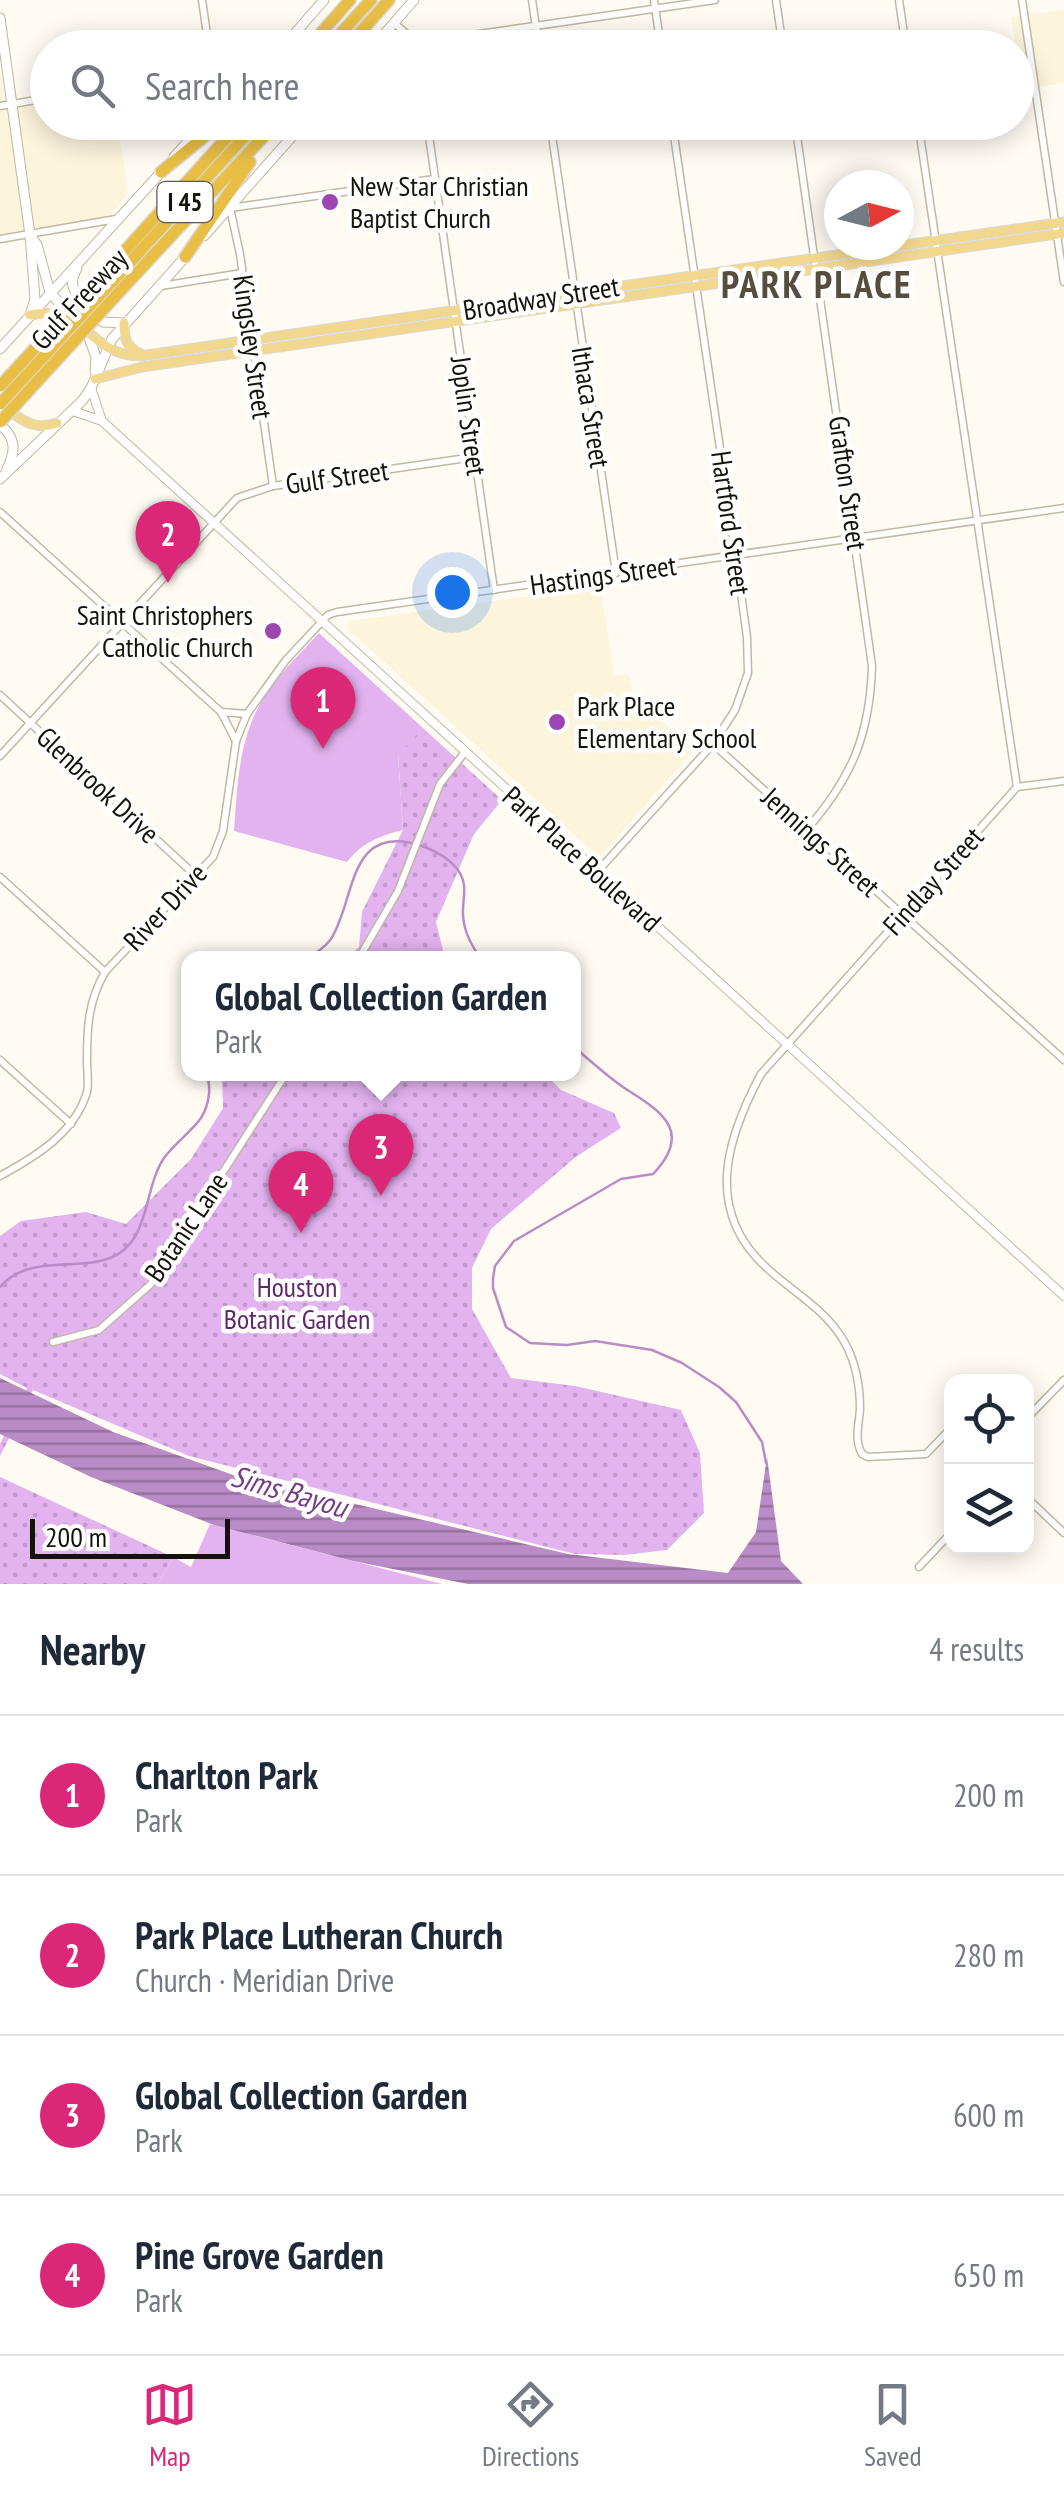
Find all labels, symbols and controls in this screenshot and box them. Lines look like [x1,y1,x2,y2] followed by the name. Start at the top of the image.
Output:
[30,30,1034,140] search box
[65,58,120,113] icon: search
[145,61,299,110] text: Search here
[350,167,528,236] place label: New Star Christian Baptist Church
[824,170,914,260] north arrow
[158,182,212,222] road number: I 45
[319,191,341,213] marker: New Star Christian Baptist Church
[22,240,135,357] street label: Gulf Freeway
[721,259,913,308] district label: PARK PLACE
[460,267,622,328] street label: Broadway Street
[225,273,282,422] street label: Kingsley Street
[564,343,619,471] street label: Ithaca Street
[443,353,496,478] street label: Joplin Street
[821,413,876,553] street label: Grafton Street
[703,449,760,598] street label: Hartford Street
[283,451,391,502] street label: Gulf Street
[136,500,200,583] pin: 2
[527,546,679,603] street label: Hastings Street
[427,567,478,618] your location
[77,596,253,665] place label: Saint Christophers Catholic Church
[262,620,284,642] marker: Saint Christophers Catholic Church
[290,666,356,749] pin: 1
[577,687,757,756] place label: Park Place Elementary School
[546,711,568,733] marker: Park Place Elementary School
[29,718,168,851] street label: Glenbrook Drive
[495,778,669,940] street label: Park Place Boulevard
[754,778,888,905] street label: Jennings Street
[874,819,991,943] street label: Findlay Street
[115,855,214,958] street label: River Drive
[181,951,581,1081] popup
[215,971,547,1020] text: Global Collection Garden
[215,1020,262,1062] text: Park
[348,1114,414,1196] pin: 3
[268,1150,334,1233] pin: 4
[136,1165,236,1289] street label: Botanic Lane
[224,1268,370,1337] park label: Houston Botanic Garden
[944,1374,1034,1554] map controls
[944,1374,1034,1464] button: locate
[227,1455,354,1526] water label: Sims Bayou
[944,1464,1034,1554] button: layers
[30,1514,230,1558] scale bar
[45,1518,107,1555] text: 200 m
[40,1622,145,1677] text: Nearby
[929,1628,1024,1670] text: 4 results
[135,1750,318,1799] text: Charlton Park
[65,1774,80,1816] text: 1
[953,1774,1024,1816] text: 200 m
[135,1799,183,1841] text: Park
[135,1910,503,1959] text: Park Place Lutheran Church
[65,1934,80,1976] text: 2
[953,1934,1024,1976] text: 280 m
[135,1959,394,2001] text: Church · Meridian Drive
[135,2070,468,2119] text: Global Collection Garden
[65,2094,80,2136] text: 3
[953,2094,1024,2136] text: 600 m
[135,2119,183,2161] text: Park
[135,2230,384,2279] text: Pine Grove Garden
[65,2254,80,2296] text: 4
[953,2254,1024,2296] text: 650 m
[135,2279,183,2321] text: Park
[142,2377,197,2474] tab: Map
[482,2377,579,2474] tab: Directions
[864,2377,922,2474] tab: Saved

